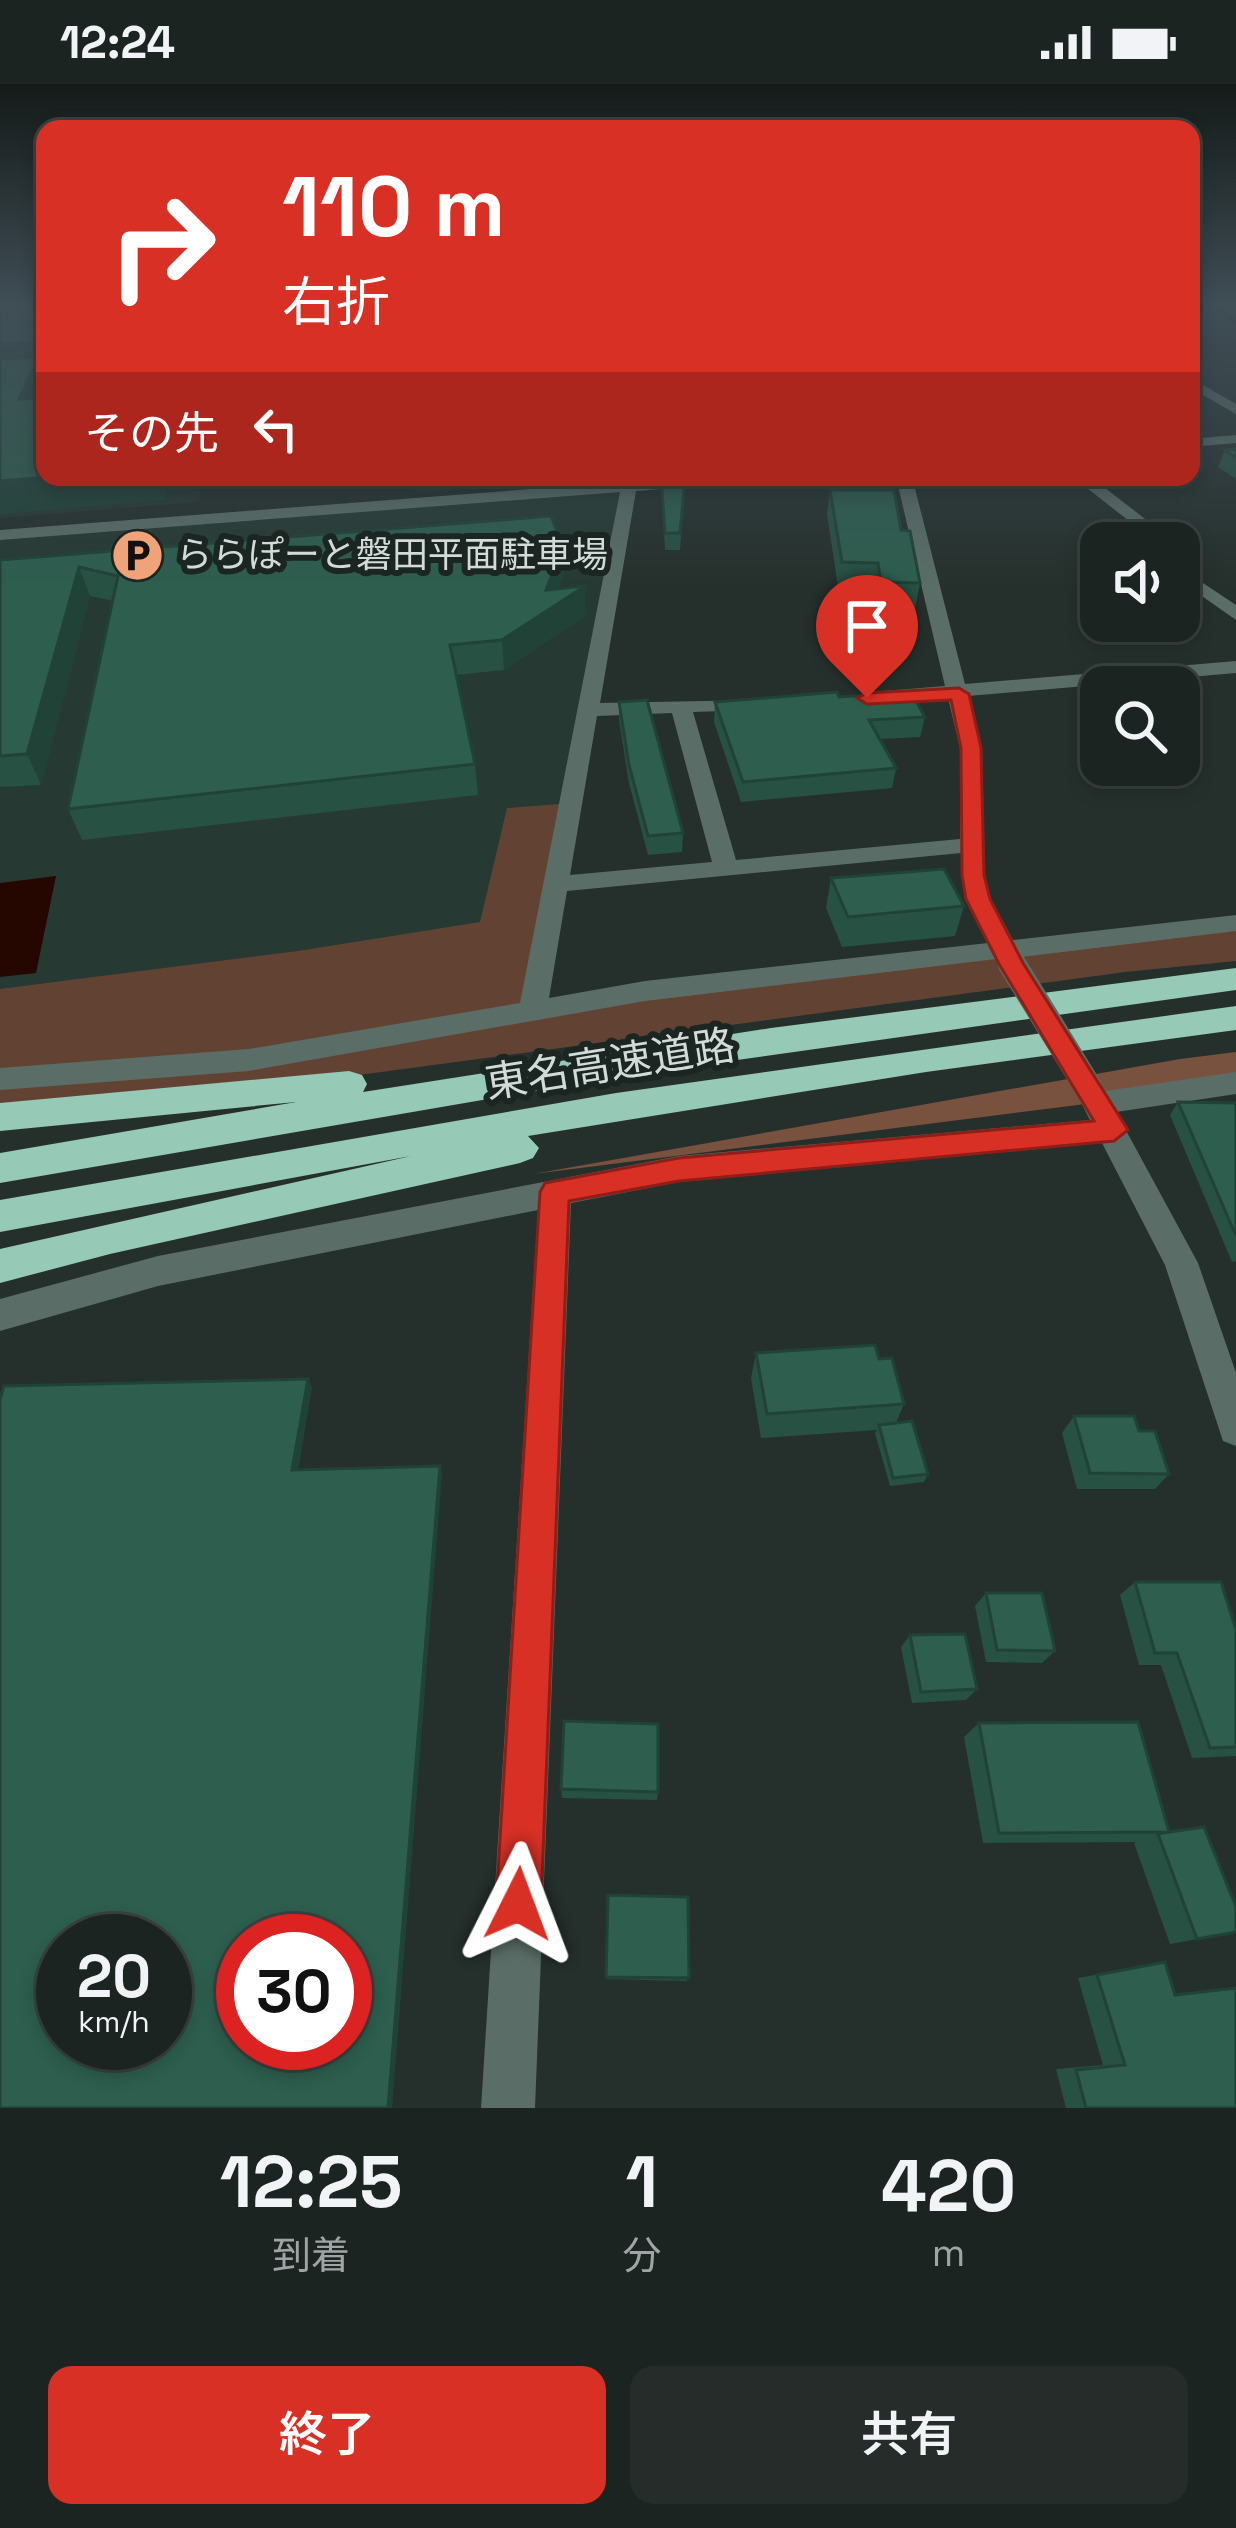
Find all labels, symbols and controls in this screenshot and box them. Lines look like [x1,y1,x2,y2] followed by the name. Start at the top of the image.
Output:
[60,14,175,71] text: 12:24
[282,153,505,261] text: 110 m
[84,168,240,324] icon: right
[282,268,390,337] text: 右折
[243,396,309,462] icon: left
[84,405,219,462] text: その先
[1080,522,1200,786] map controls
[1080,522,1200,642] button: sound
[109,527,165,583] parking icon: ららぽーと磐田平面駐車場
[176,532,608,578] place label: ららぽーと磐田平面駐車場
[816,575,918,698] pin
[834,593,900,659] icon: arrive
[1080,666,1200,786] button: search
[481,1018,739,1110] street label: 東名高速道路
[455,1841,581,1967] position arrow
[216,1914,372,2070] speed limit sign: 30
[77,1938,151,2015] text: 20
[78,2002,150,2041] text: km/h
[220,2136,403,2228] text: 12:25
[625,2136,658,2228] text: 1
[881,2140,1016,2232] text: 420
[932,2228,965,2277] text: m
[272,2231,350,2280] text: 到着
[622,2231,661,2280] text: 分
[48,2366,606,2504] button: 終了
[630,2366,1188,2504] button: 共有

